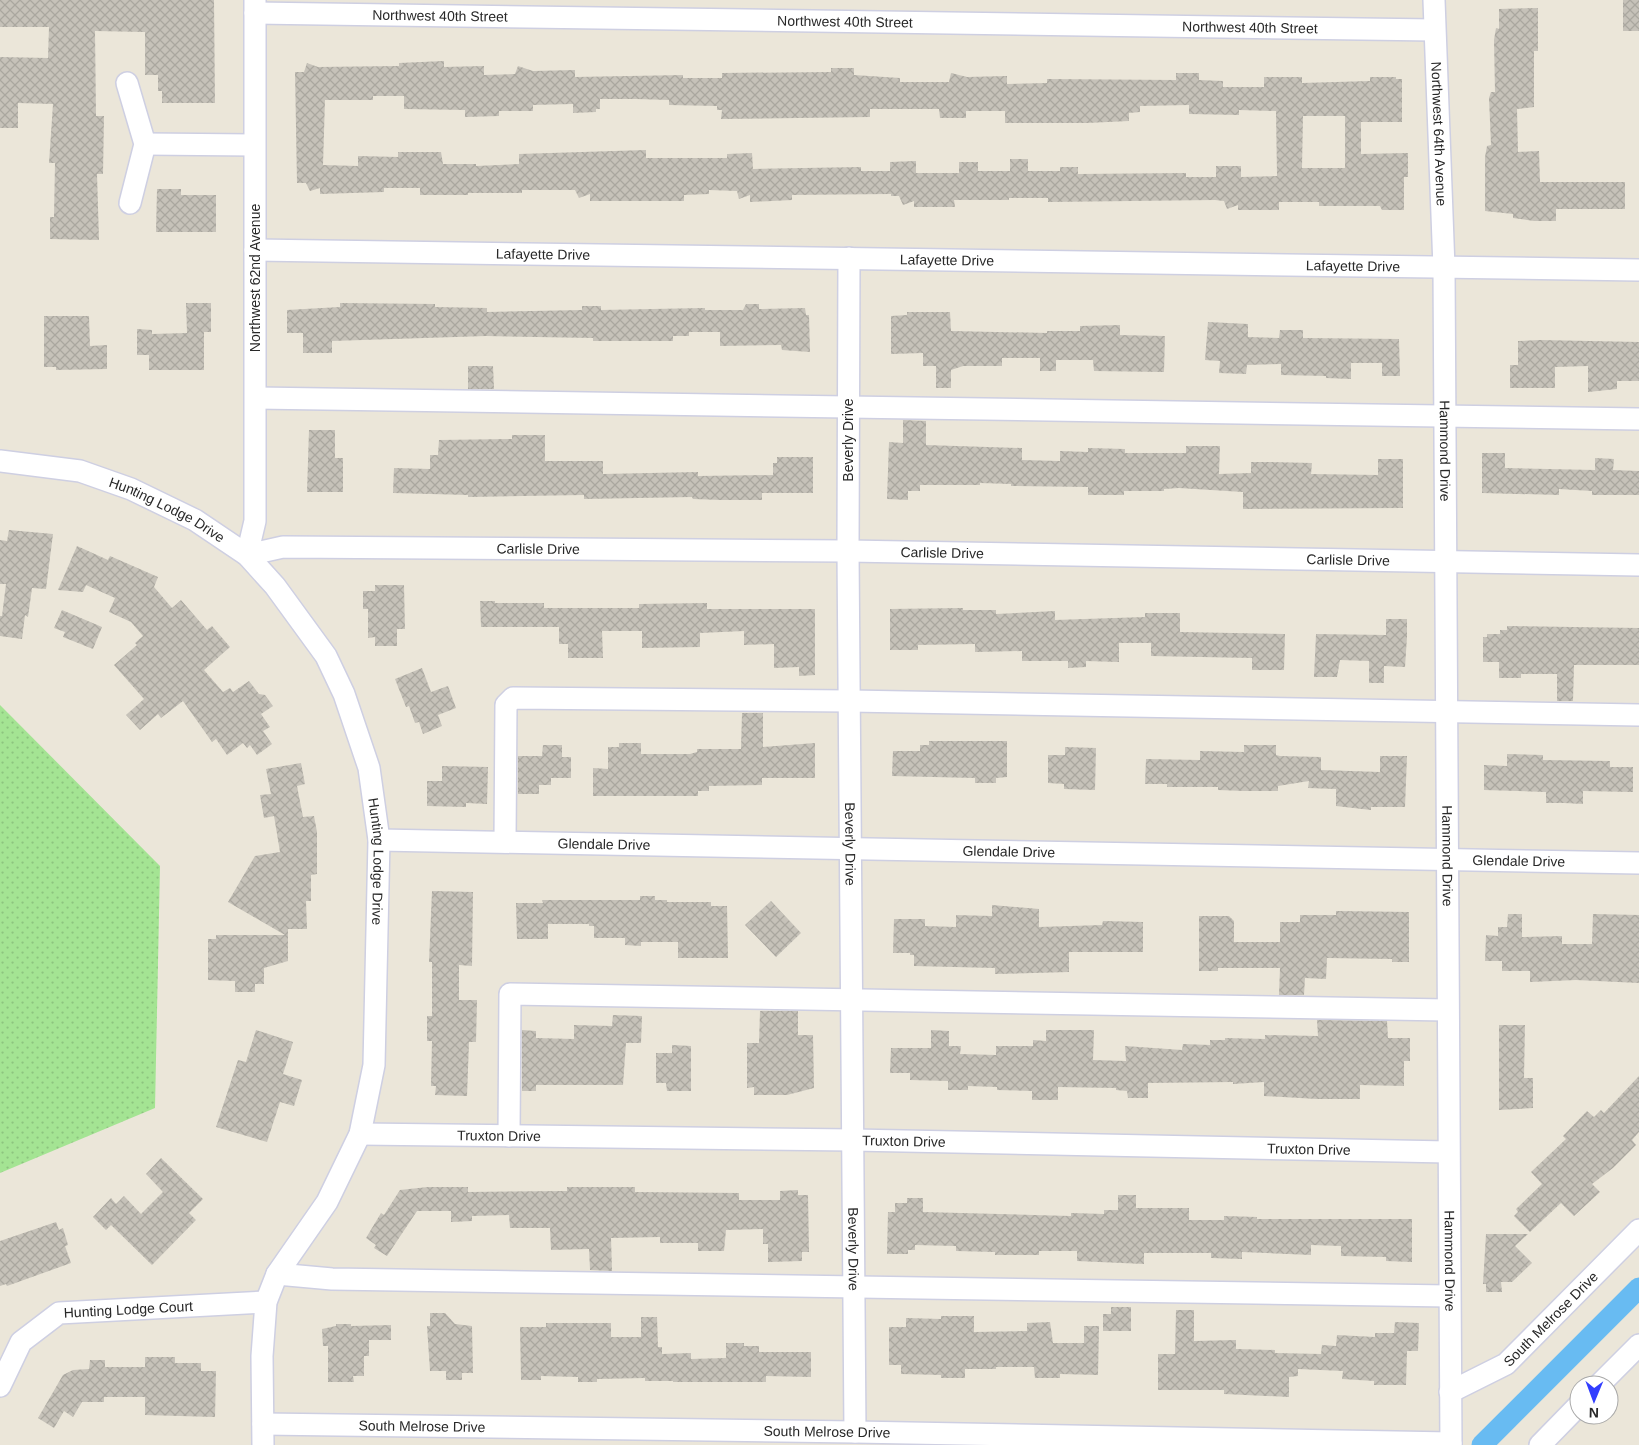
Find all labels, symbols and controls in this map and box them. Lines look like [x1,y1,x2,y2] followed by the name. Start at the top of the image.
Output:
[372,7,508,25] street label: Northwest 40th Street
[777,13,913,30] street label: Northwest 40th Street
[1182,18,1318,36] street label: Northwest 40th Street
[1428,61,1450,207] street label: Northwest 64th Avenue
[247,204,263,352] street label: Northwest 62nd Avenue
[496,245,590,263] street label: Lafayette Drive
[900,251,994,269] street label: Lafayette Drive
[1306,257,1400,275] street label: Lafayette Drive
[840,398,856,482] street label: Beverly Drive
[1437,400,1453,502] street label: Hammond Drive
[107,474,228,546] street label: Hunting Lodge Drive
[496,541,580,557] street label: Carlisle Drive
[900,544,984,561] street label: Carlisle Drive
[1306,551,1390,569] street label: Carlisle Drive
[365,797,387,926] street label: Hunting Lodge Drive
[842,802,859,886] street label: Beverly Drive
[1439,805,1456,907] street label: Hammond Drive
[557,835,651,853] street label: Glendale Drive
[962,843,1056,860] street label: Glendale Drive
[1472,852,1566,870] street label: Glendale Drive
[457,1127,541,1144] street label: Truxton Drive
[862,1132,946,1150] street label: Truxton Drive
[1267,1140,1351,1158] street label: Truxton Drive
[845,1207,862,1291] street label: Beverly Drive
[1442,1210,1458,1312] street label: Hammond Drive
[1500,1268,1601,1370] street label: South Melrose Drive
[63,1298,193,1321] street label: Hunting Lodge Court
[1569,1375,1619,1425] north arrow
[1589,1405,1599,1421] text: N
[358,1417,486,1435] street label: South Melrose Drive
[763,1423,891,1441] street label: South Melrose Drive

